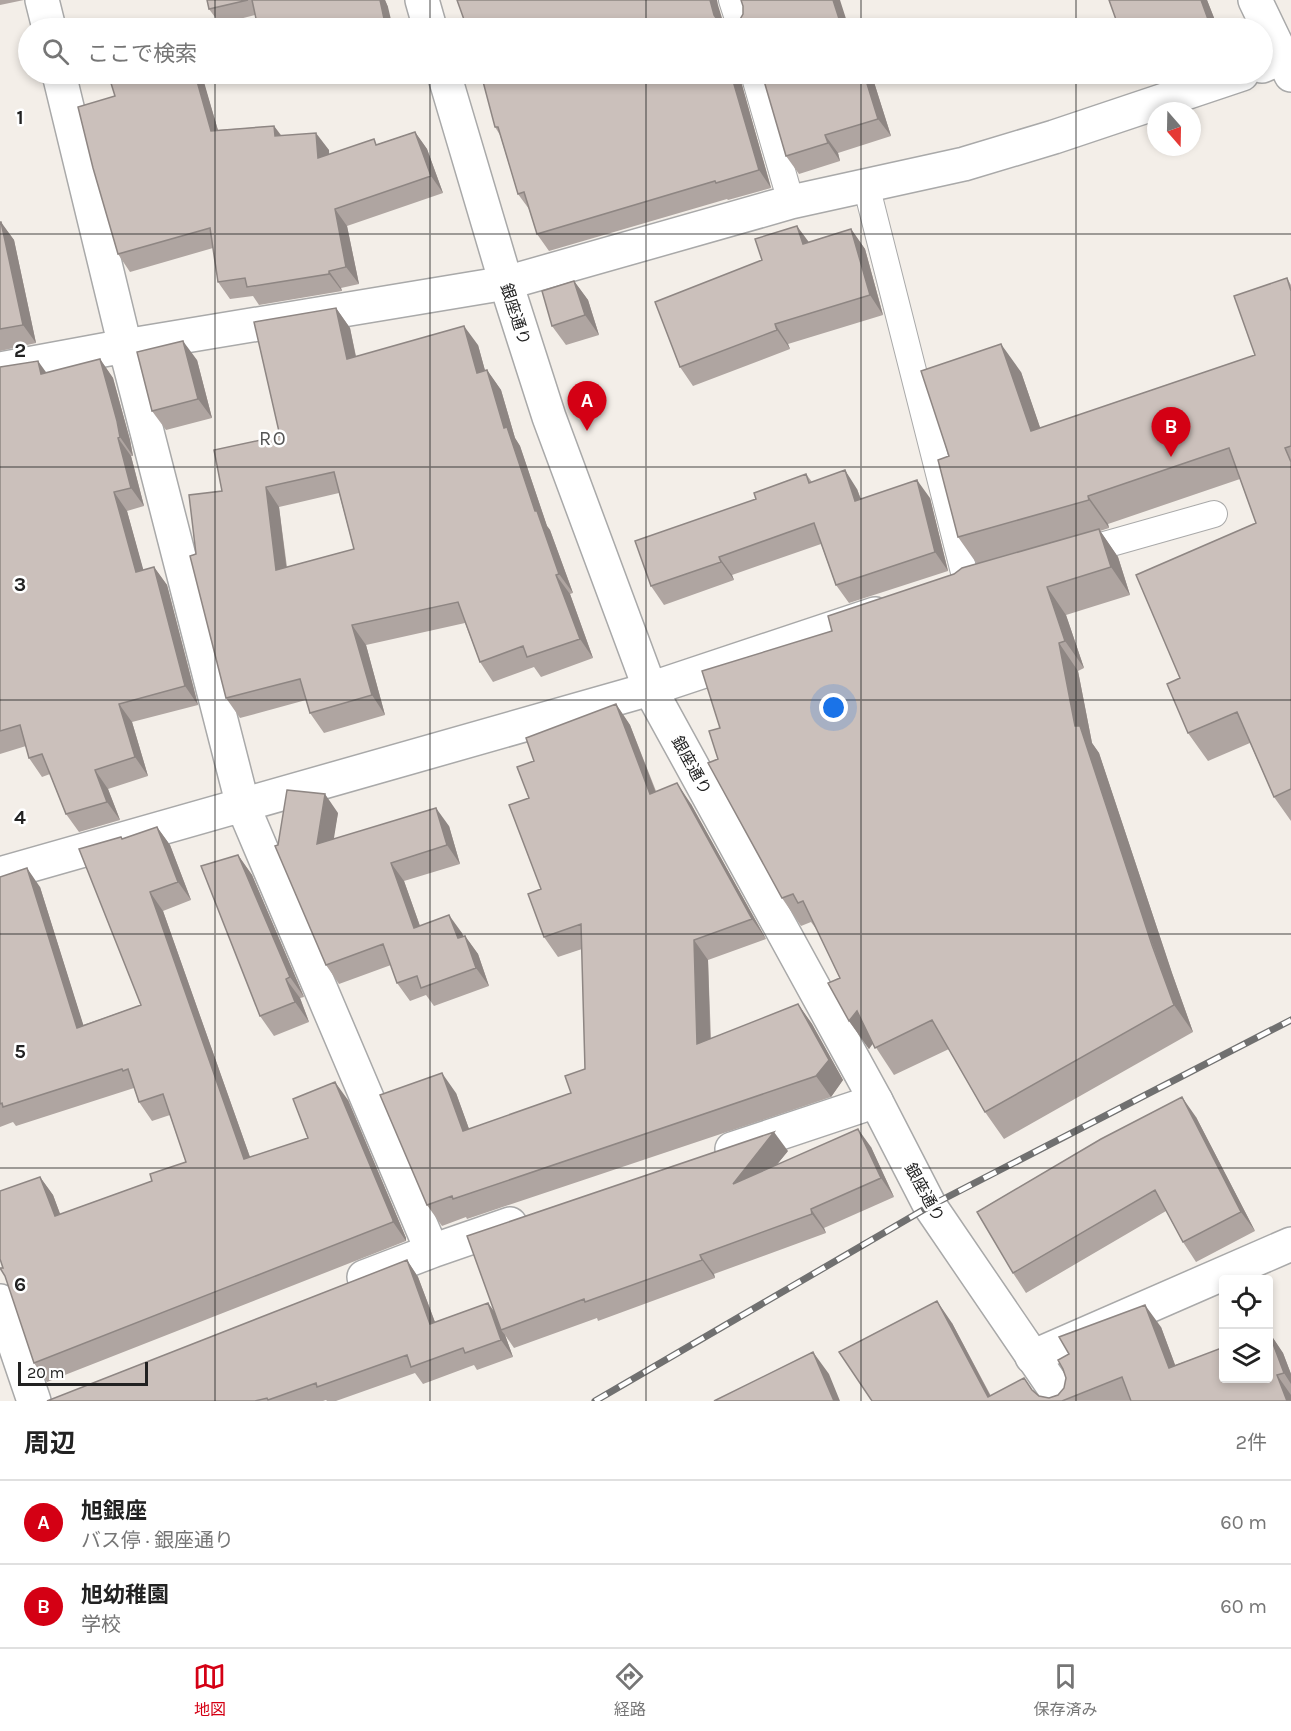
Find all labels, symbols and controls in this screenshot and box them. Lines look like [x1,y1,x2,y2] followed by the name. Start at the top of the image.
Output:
[18,18,1273,84] search box
[39,35,72,68] icon: search
[87,41,197,67] text: ここで検索
[1147,102,1201,156] north arrow
[16,106,24,129] text: 1
[497,281,534,348] street label: 銀座通り
[14,339,26,362] text: 2
[568,382,606,431] pin: A
[1152,408,1190,457] pin: B
[259,427,287,450] district label: RO
[14,573,26,596] text: 3
[819,693,848,722] your location
[668,733,715,798] street label: 銀座通り
[14,806,26,829] text: 4
[14,1040,26,1063] text: 5
[901,1160,948,1225] street label: 銀座通り
[14,1273,26,1296] text: 6
[1219,1275,1273,1383] map controls
[1219,1275,1273,1329] button: locate
[1219,1329,1273,1383] button: layers
[18,1359,148,1386] scale bar
[27,1363,65,1382] text: 20 m
[24,1428,76,1459] text: 周辺
[1235,1431,1267,1454] text: 2件
[81,1498,147,1524] text: 旭銀座
[37,1511,50,1534] text: A
[1220,1511,1267,1534] text: 60 m
[81,1529,234,1552] text: バス停 · 銀座通り
[81,1582,169,1608] text: 旭幼稚園
[37,1595,50,1618] text: B
[1220,1595,1267,1618] text: 60 m
[81,1613,121,1636] text: 学校
[193,1660,226,1720] tab: 地図
[613,1660,646,1720] tab: 経路
[1033,1660,1097,1720] tab: 保存済み

